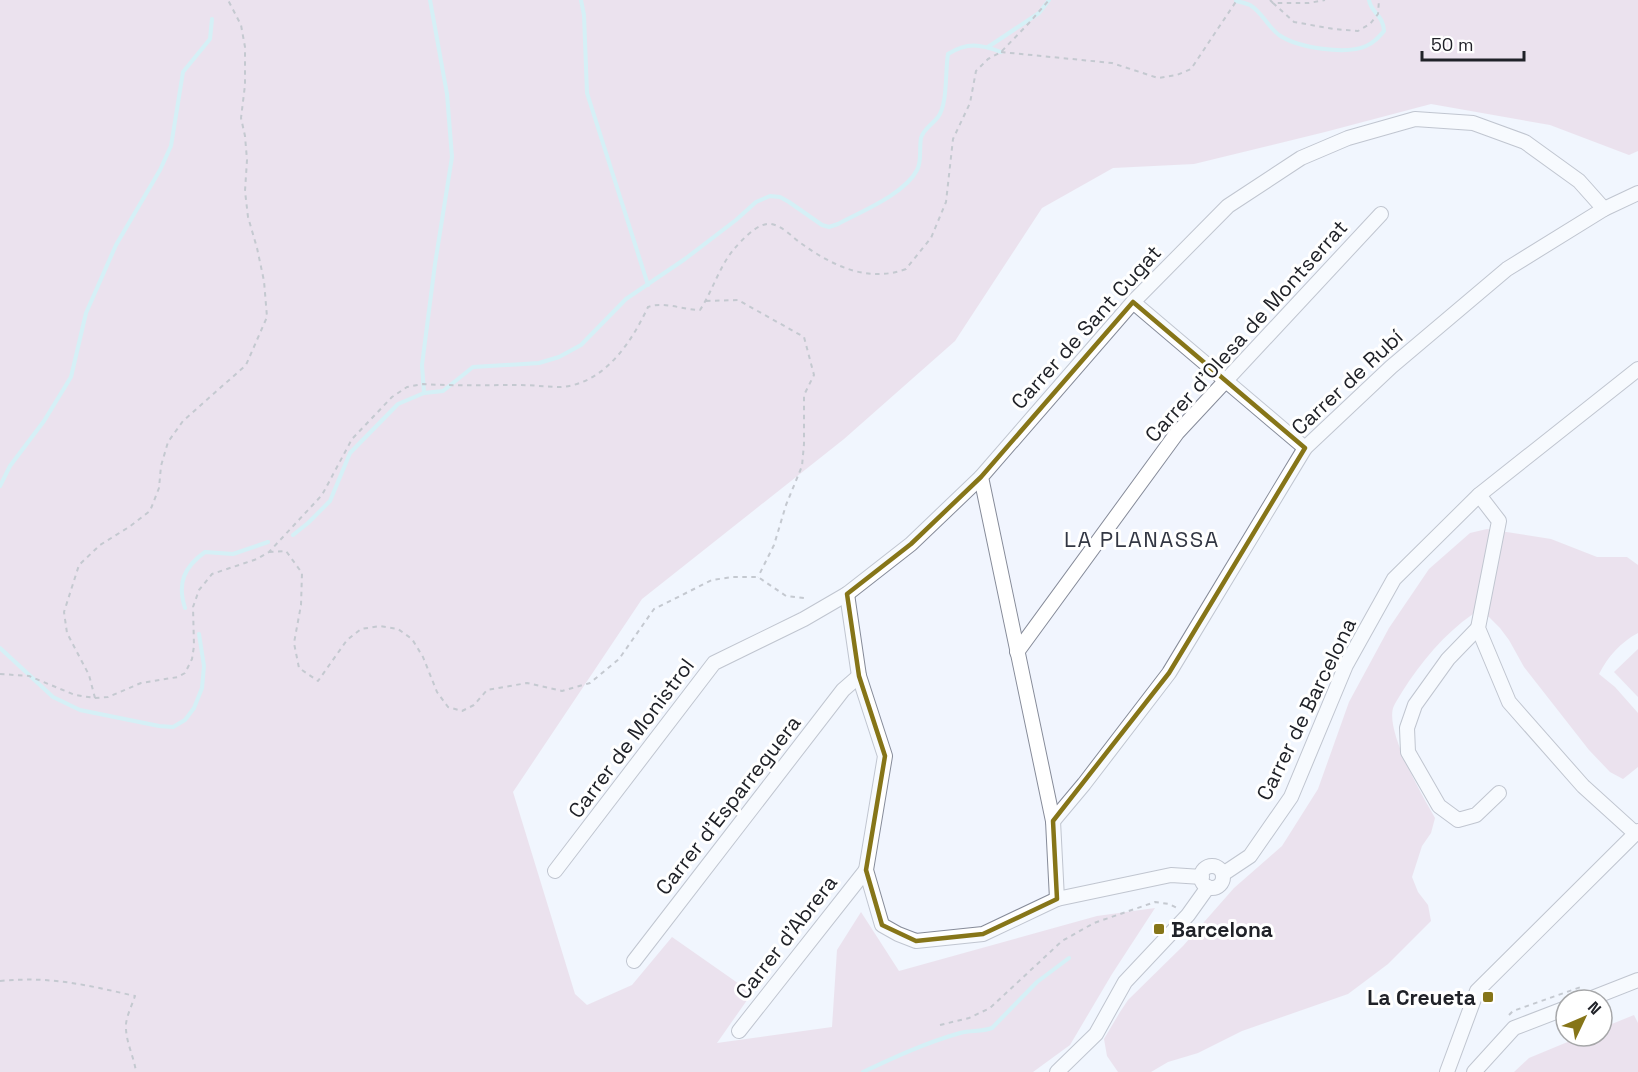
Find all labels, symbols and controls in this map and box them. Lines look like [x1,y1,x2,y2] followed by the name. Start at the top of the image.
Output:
[1422,24,1524,62] scale bar
[1431,33,1473,56] text: 50 m
[1139,214,1353,448] street label: Carrer d'Olesa de Montserrat
[1005,239,1167,415] street label: Carrer de Sant Cugat
[1286,323,1409,441] street label: Carrer de Rubí
[1064,525,1220,553] district label: LA PLANASSA
[1250,613,1362,805] street label: Carrer de Barcelona
[562,653,700,823] street label: Carrer de Monistrol
[650,710,806,900] street label: Carrer d'Esparreguera
[729,870,843,1004] street label: Carrer d'Abrera
[1171,916,1273,943] place label: Barcelona
[1152,922,1166,936] marker: Barcelona
[1367,984,1476,1011] place label: La Creueta
[1554,988,1614,1048] north arrow
[1481,990,1495,1004] marker: La Creueta
[1583,997,1606,1019] text: N

